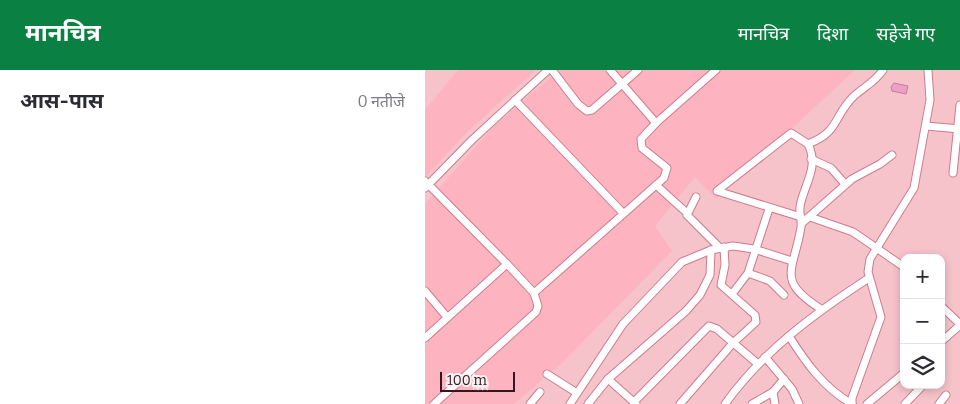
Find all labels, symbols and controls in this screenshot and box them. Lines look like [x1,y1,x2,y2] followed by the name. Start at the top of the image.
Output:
[25,19,101,47] text: मानचित्र
[738,23,789,45] text: मानचित्र
[817,23,848,45] text: दिशा
[876,23,935,45] text: सहेजे गए
[20,88,104,114] text: आस-पास
[358,92,405,111] text: 0 नतीजे
[900,254,945,389] map controls
[900,254,945,299] button: +
[900,299,945,344] button: −
[900,344,945,389] button: layers
[440,369,515,392] scale bar
[447,372,487,389] text: 100 m

